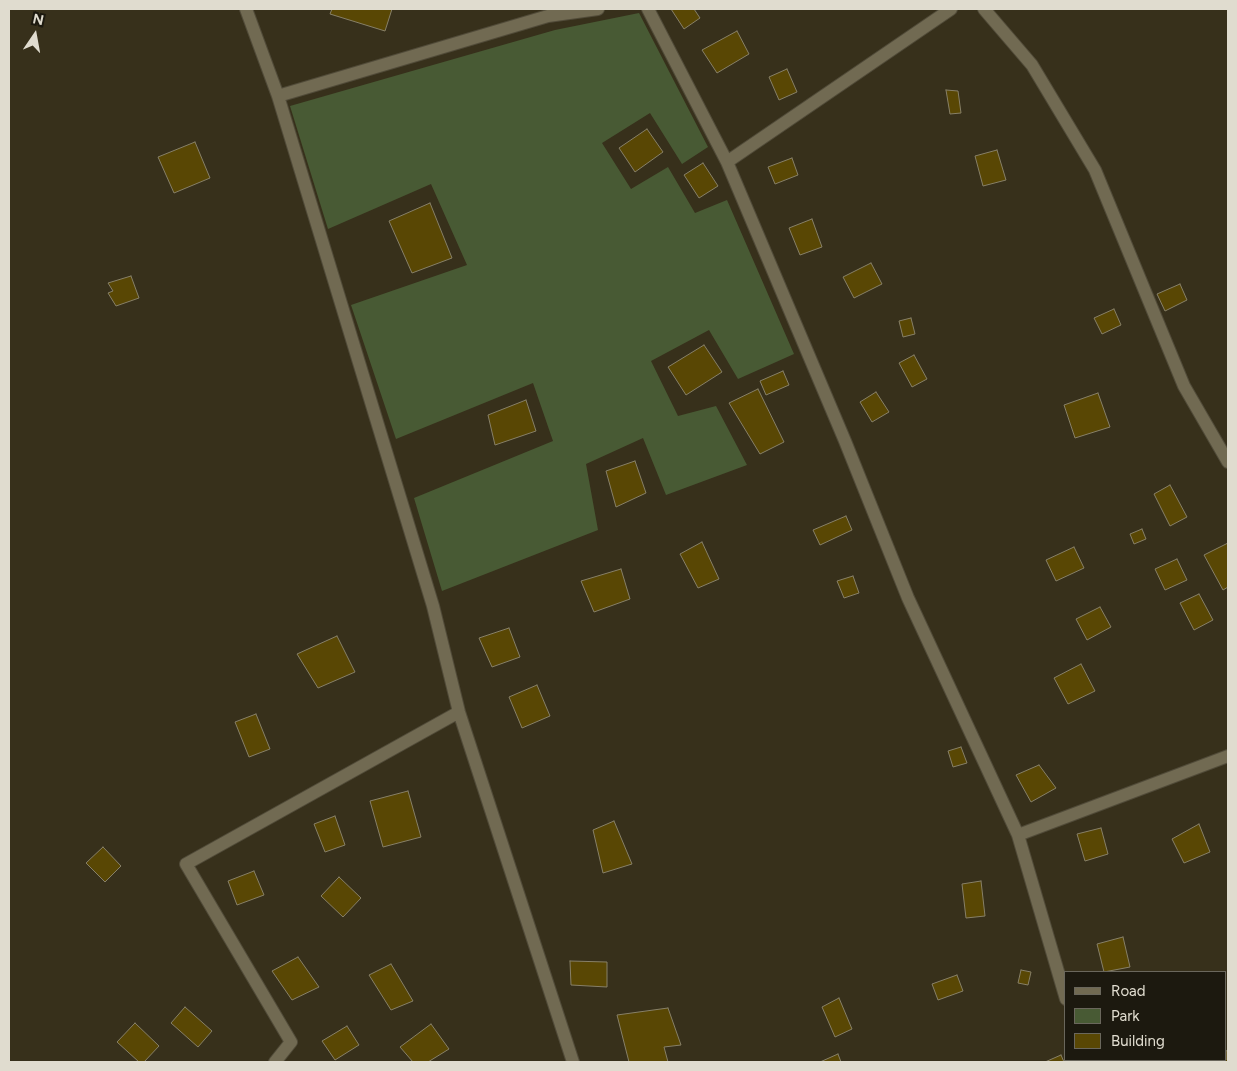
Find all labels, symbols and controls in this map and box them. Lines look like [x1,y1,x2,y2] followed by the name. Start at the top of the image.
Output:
[10,10,60,60] north arrow
[31,10,45,29] text: N
[1064,971,1227,1061] legend
[1111,982,1146,1000] text: Road
[1111,1007,1140,1025] text: Park
[1111,1032,1165,1050] text: Building

